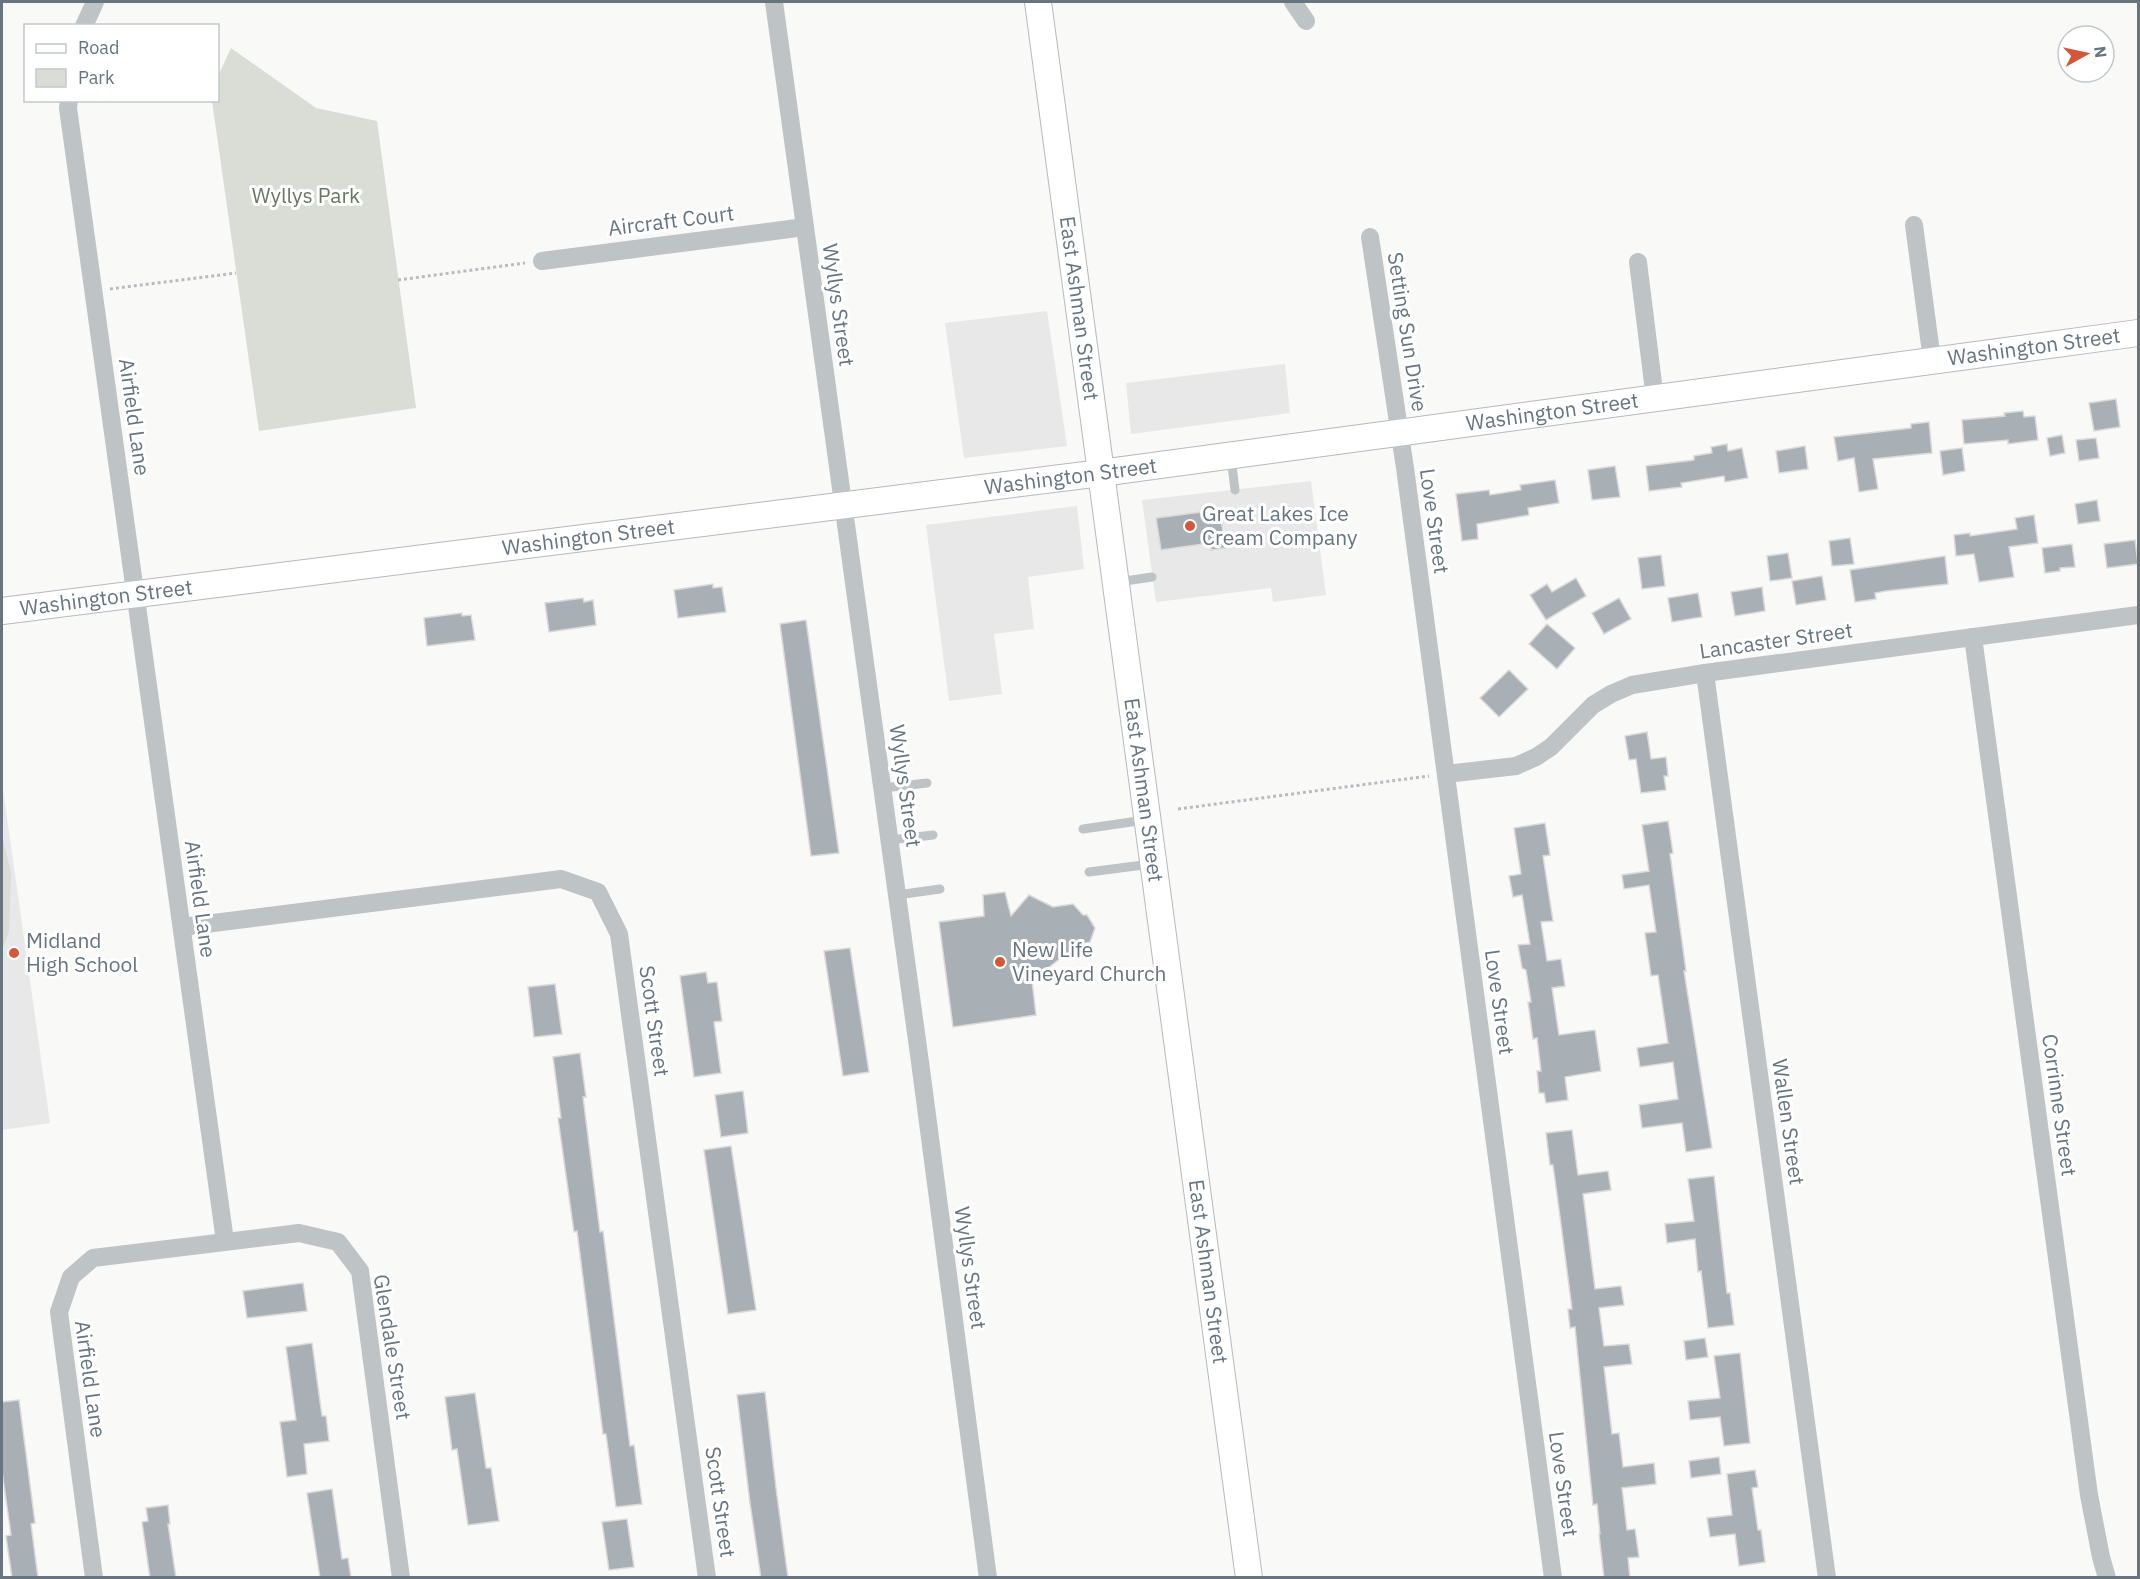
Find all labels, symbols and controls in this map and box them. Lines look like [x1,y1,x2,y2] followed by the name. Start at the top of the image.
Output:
[24,24,219,102] legend
[2056,24,2116,84] north arrow
[78,36,119,59] text: Road
[2090,45,2112,59] text: N
[78,66,115,89] text: Park
[252,181,360,209] park label: Wyllys Park
[606,198,735,242] street label: Aircraft Court
[1054,214,1106,402] street label: East Ashman Street
[817,242,861,368] street label: Wyllys Street
[1382,250,1434,414] street label: Setting Sun Drive
[1946,321,2122,372] street label: Washington Street
[113,357,157,477] street label: Airfield Lane
[1464,386,1640,437] street label: Washington Street
[983,451,1158,501] street label: Washington Street
[1414,466,1456,575] street label: Love Street
[1202,499,1358,551] place label: Great Lakes Ice Cream Company
[500,512,676,561] street label: Washington Street
[1183,519,1197,533] marker: Great Lakes Ice Cream Company
[18,572,194,622] street label: Washington Street
[1697,615,1854,665] street label: Lancaster Street
[1118,696,1171,884] street label: East Ashman Street
[884,723,928,849] street label: Wyllys Street
[179,839,223,959] street label: Airfield Lane
[26,926,138,978] place label: Midland High School
[1012,935,1167,987] place label: New Life Vineyard Church
[7,946,21,960] marker: Midland High School
[1479,947,1521,1056] street label: Love Street
[993,955,1007,969] marker: New Life Vineyard Church
[633,964,677,1078] street label: Scott Street
[2036,1032,2084,1178] street label: Corrinne Street
[1766,1057,1812,1187] street label: Wallen Street
[1183,1178,1235,1365] street label: East Ashman Street
[949,1205,993,1331] street label: Wyllys Street
[368,1272,418,1422] street label: Glendale Street
[69,1319,113,1439] street label: Airfield Lane
[1543,1429,1585,1538] street label: Love Street
[699,1445,743,1559] street label: Scott Street

